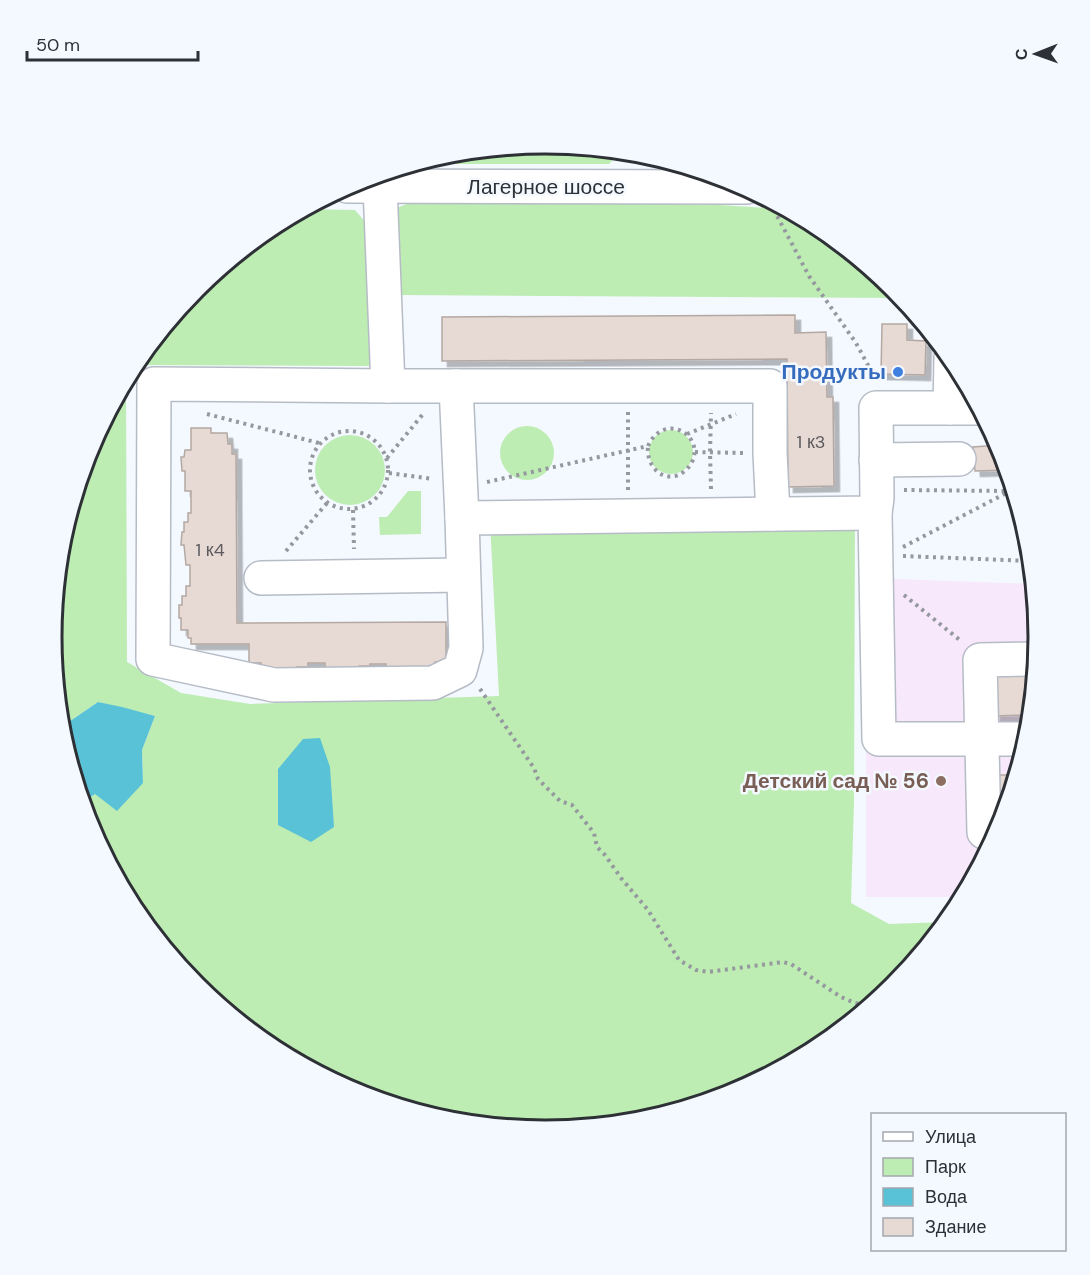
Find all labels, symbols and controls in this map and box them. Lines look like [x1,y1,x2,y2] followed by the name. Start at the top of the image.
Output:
[27,24,198,62] scale bar
[1006,24,1066,84] north arrow
[36,33,80,57] text: 50 m
[1011,48,1032,60] text: С
[467,173,625,201] street label: Лагерное шоссе
[782,358,886,386] place label: Продукты
[891,365,905,379] marker: Продукты
[797,430,825,454] house number: 1 к3
[195,538,225,562] house number: 1 к4
[743,767,929,795] place label: Детский сад № 56
[934,774,948,788] marker: Детский сад № 56
[871,1113,1066,1251] legend
[925,1125,977,1149] text: Улица
[925,1155,966,1179] text: Парк
[925,1185,968,1209] text: Вода
[925,1215,986,1239] text: Здание

